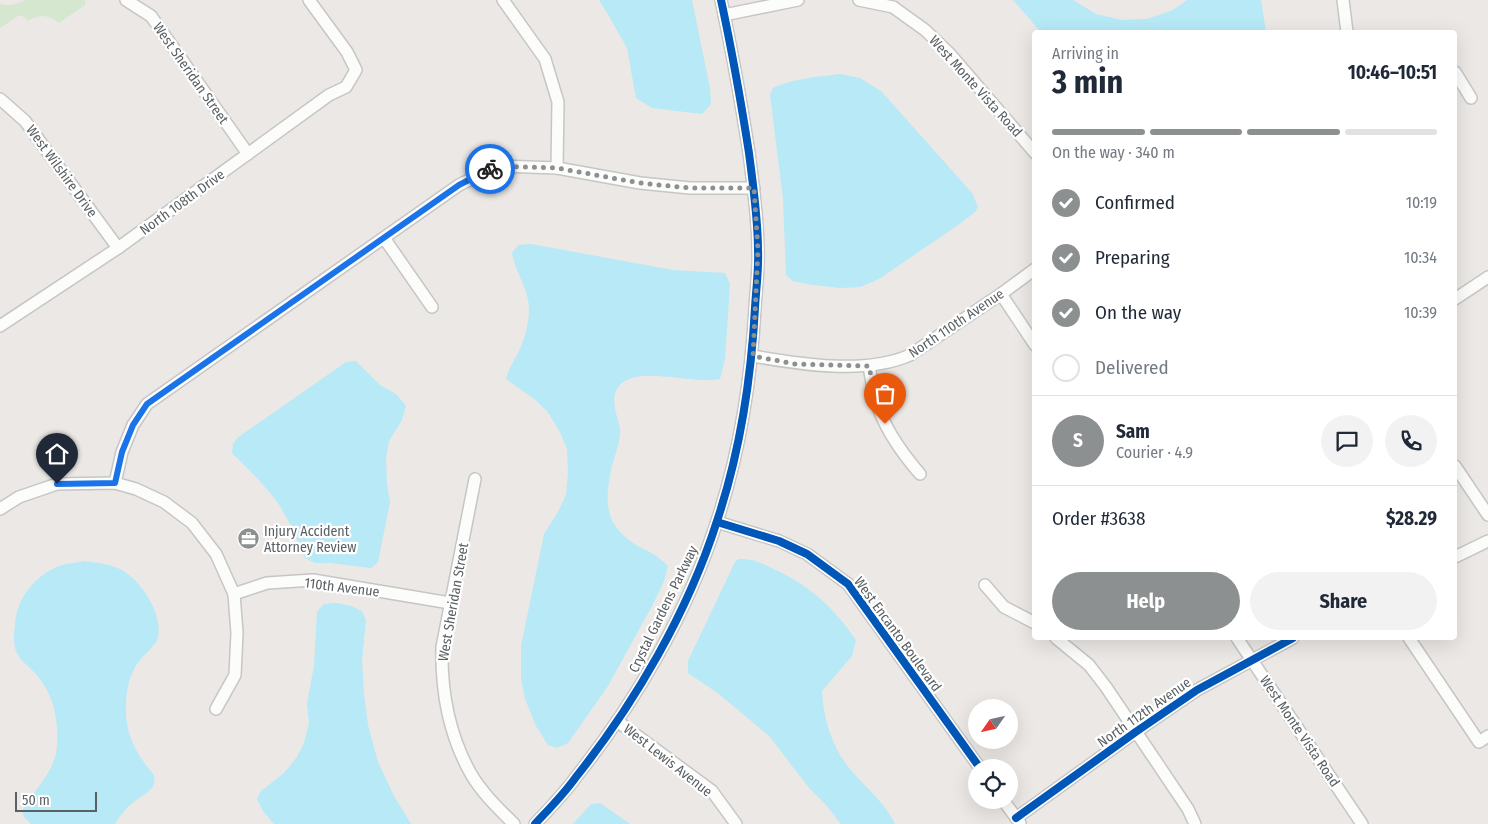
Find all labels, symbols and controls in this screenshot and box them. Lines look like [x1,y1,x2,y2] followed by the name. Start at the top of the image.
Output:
[149,19,232,128] street label: West Sheridan Street
[926,32,1026,141] street label: West Monte Vista Road
[1052,44,1119,63] text: Arriving in
[1348,61,1437,84] text: 10:46–10:51
[1052,63,1123,101] text: 3 min
[22,122,101,221] street label: West Wilshire Drive
[1052,143,1175,162] text: On the way · 340 m
[465,144,515,194] courier
[476,155,504,183] icon: bike
[137,166,228,239] street label: North 108th Drive
[1052,189,1080,217] icon: check
[1095,191,1175,214] text: Confirmed
[1406,193,1437,212] text: 10:19
[1052,244,1080,272] icon: check
[1095,246,1170,269] text: Preparing
[1404,248,1437,267] text: 10:34
[905,285,1007,362] street label: North 110th Avenue
[1052,299,1080,327] icon: check
[1095,301,1181,324] text: On the way
[1404,303,1437,322] text: 10:39
[1095,356,1169,379] text: Delivered
[864,373,906,424] pin
[871,380,899,408] icon: bag
[1321,415,1373,467] button: chat
[1385,415,1437,467] button: phone
[1116,420,1150,443] text: Sam
[1073,429,1083,452] text: S
[36,433,78,484] pin
[43,440,71,468] icon: home
[1116,443,1193,462] text: Courier · 4.9
[1052,507,1145,530] text: Order #3638
[1386,507,1437,530] text: $28.29
[264,523,356,556] place label: Injury Accident Attorney Review
[236,527,260,551] office icon: Injury Accident Attorney Review
[435,541,472,663] street label: West Sheridan Street
[625,542,702,676] street label: Crystal Gardens Parkway
[1052,572,1240,630] button: Help
[1250,572,1437,630] button: Share
[304,574,380,601] street label: 110th Avenue
[850,574,945,695] street label: West Encanto Boulevard
[1256,672,1343,790] street label: West Monte Vista Road
[1094,674,1194,751] street label: North 112th Avenue
[968,699,1018,749] north arrow
[968,699,1018,809] map controls
[620,720,716,800] street label: West Lewis Avenue
[968,759,1018,809] button: locate
[15,789,98,812] scale bar
[22,792,50,809] text: 50 m

